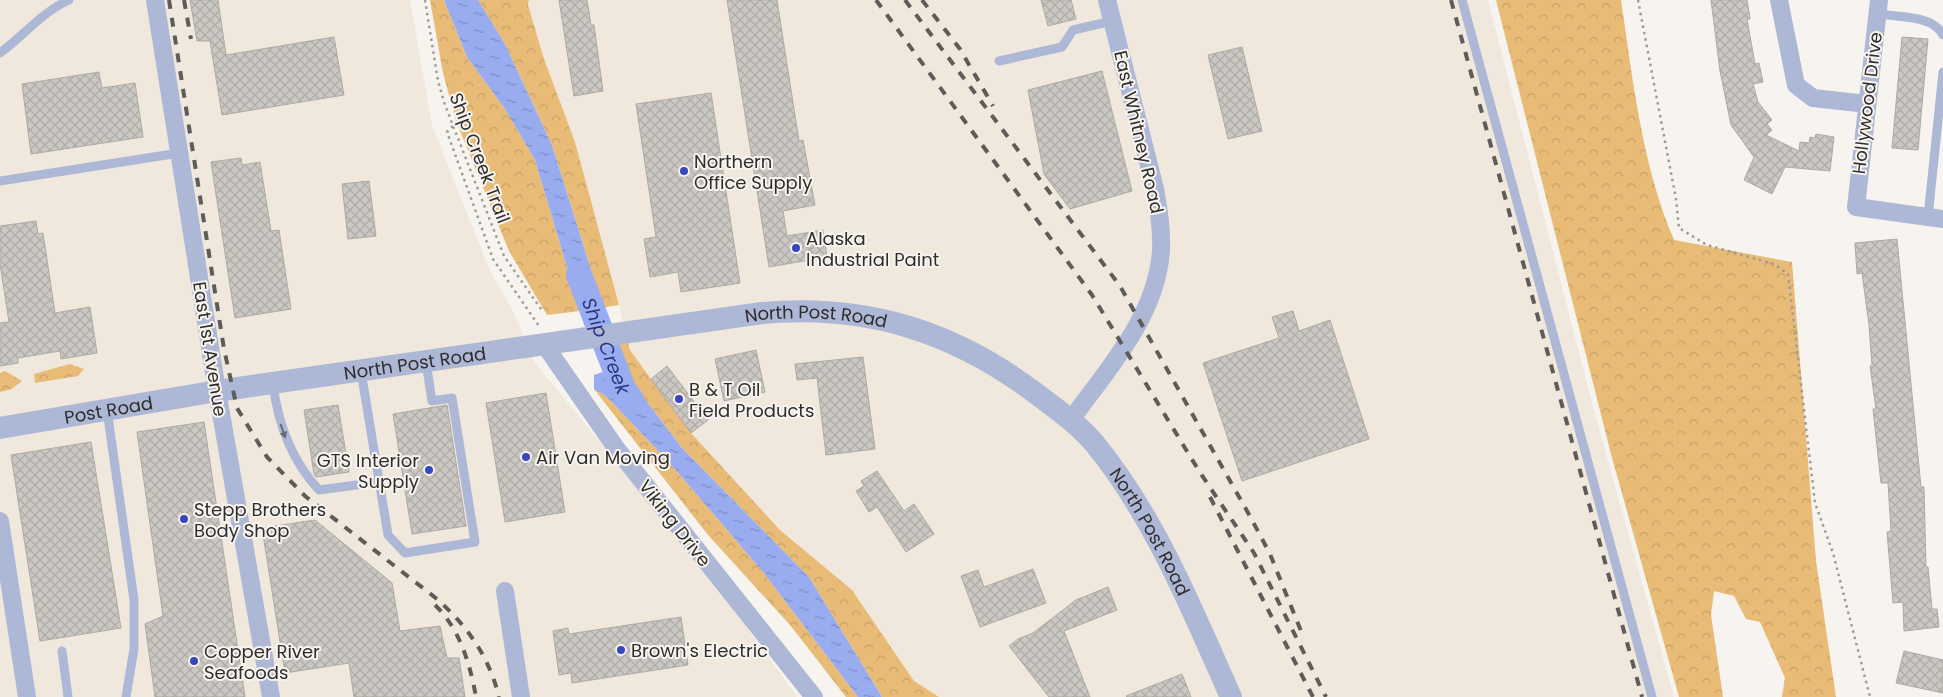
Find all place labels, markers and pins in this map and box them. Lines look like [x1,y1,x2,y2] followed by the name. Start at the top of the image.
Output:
[694,149,812,195] place label: Northern Office Supply
[678,165,690,177] marker: Northern Office Supply
[806,226,939,272] place label: Alaska Industrial Paint
[790,242,802,254] marker: Alaska Industrial Paint
[689,377,814,423] place label: B & T Oil Field Products
[673,393,685,405] marker: B & T Oil Field Products
[536,445,670,470] place label: Air Van Moving
[317,448,419,494] place label: GTS Interior Supply
[520,451,532,463] marker: Air Van Moving
[423,464,435,476] marker: GTS Interior Supply
[194,497,326,543] place label: Stepp Brothers Body Shop
[178,513,190,525] marker: Stepp Brothers Body Shop
[631,638,768,663] place label: Brown's Electric
[204,639,320,685] place label: Copper River Seafoods
[615,644,627,656] marker: Brown's Electric
[188,655,200,667] marker: Copper River Seafoods

